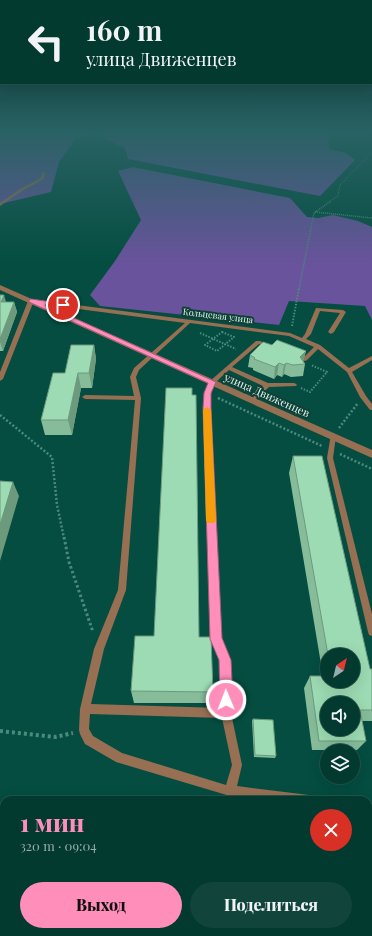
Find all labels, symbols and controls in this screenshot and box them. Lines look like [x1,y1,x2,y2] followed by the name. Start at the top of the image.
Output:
[86,11,162,48] text: 160 m
[20,16,72,68] icon: left
[86,47,237,71] text: улица Движенцев
[46,288,80,322] pin
[52,294,74,316] icon: arrive
[182,305,255,325] street label: Кольцевая улица
[221,369,312,420] street label: улица Движенцев
[320,648,360,688] north arrow
[320,648,360,784] map controls
[205,679,247,721] position arrow
[320,696,360,736] button: sound
[320,744,360,784] button: layers
[20,806,84,838] text: 1 мин
[310,809,352,851] button: close
[20,837,97,854] text: 320 m · 09:04
[20,882,182,928] button: Выход
[190,882,352,928] button: Поделиться

